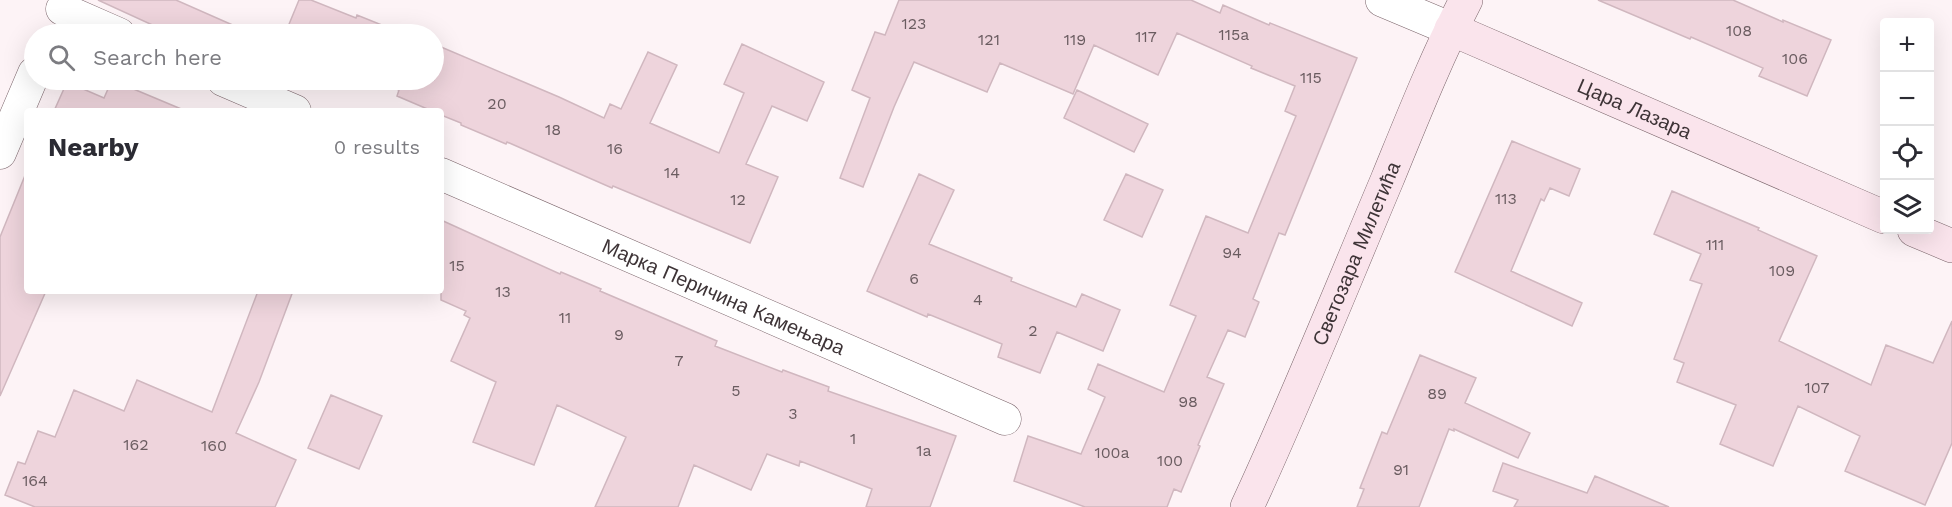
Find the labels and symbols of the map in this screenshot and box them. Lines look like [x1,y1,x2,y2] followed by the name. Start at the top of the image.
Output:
[902,14,926,33] house number: 123
[1726,21,1752,40] house number: 108
[1219,25,1249,44] house number: 115a
[1135,27,1157,46] house number: 117
[978,30,1000,49] house number: 121
[1064,30,1086,49] house number: 119
[1782,49,1808,68] house number: 106
[1300,68,1322,87] house number: 115
[1574,73,1696,144] street label: Цара Лазара
[487,94,507,113] house number: 20
[545,120,561,139] house number: 18
[607,139,623,158] house number: 16
[1307,157,1406,349] street label: Светозара Милетића
[664,163,680,182] house number: 14
[1495,189,1517,208] house number: 113
[730,190,746,209] house number: 12
[599,234,849,360] street label: Марка Перичина Камењара
[1706,235,1724,254] house number: 111
[1222,243,1242,262] house number: 94
[449,256,465,275] house number: 15
[1769,261,1795,280] house number: 109
[909,269,919,288] house number: 6
[495,282,511,301] house number: 13
[973,290,983,309] house number: 4
[559,308,571,327] house number: 11
[1028,321,1038,340] house number: 2
[614,325,624,344] house number: 9
[675,351,684,370] house number: 7
[1805,378,1829,397] house number: 107
[731,381,741,400] house number: 5
[1427,384,1447,403] house number: 89
[1178,392,1198,411] house number: 98
[788,404,798,423] house number: 3
[850,429,856,448] house number: 1
[123,435,149,454] house number: 162
[201,436,227,455] house number: 160
[916,441,932,460] house number: 1a
[1094,443,1130,462] house number: 100a
[1157,451,1183,470] house number: 100
[1393,460,1409,479] house number: 91
[22,471,48,490] house number: 164

